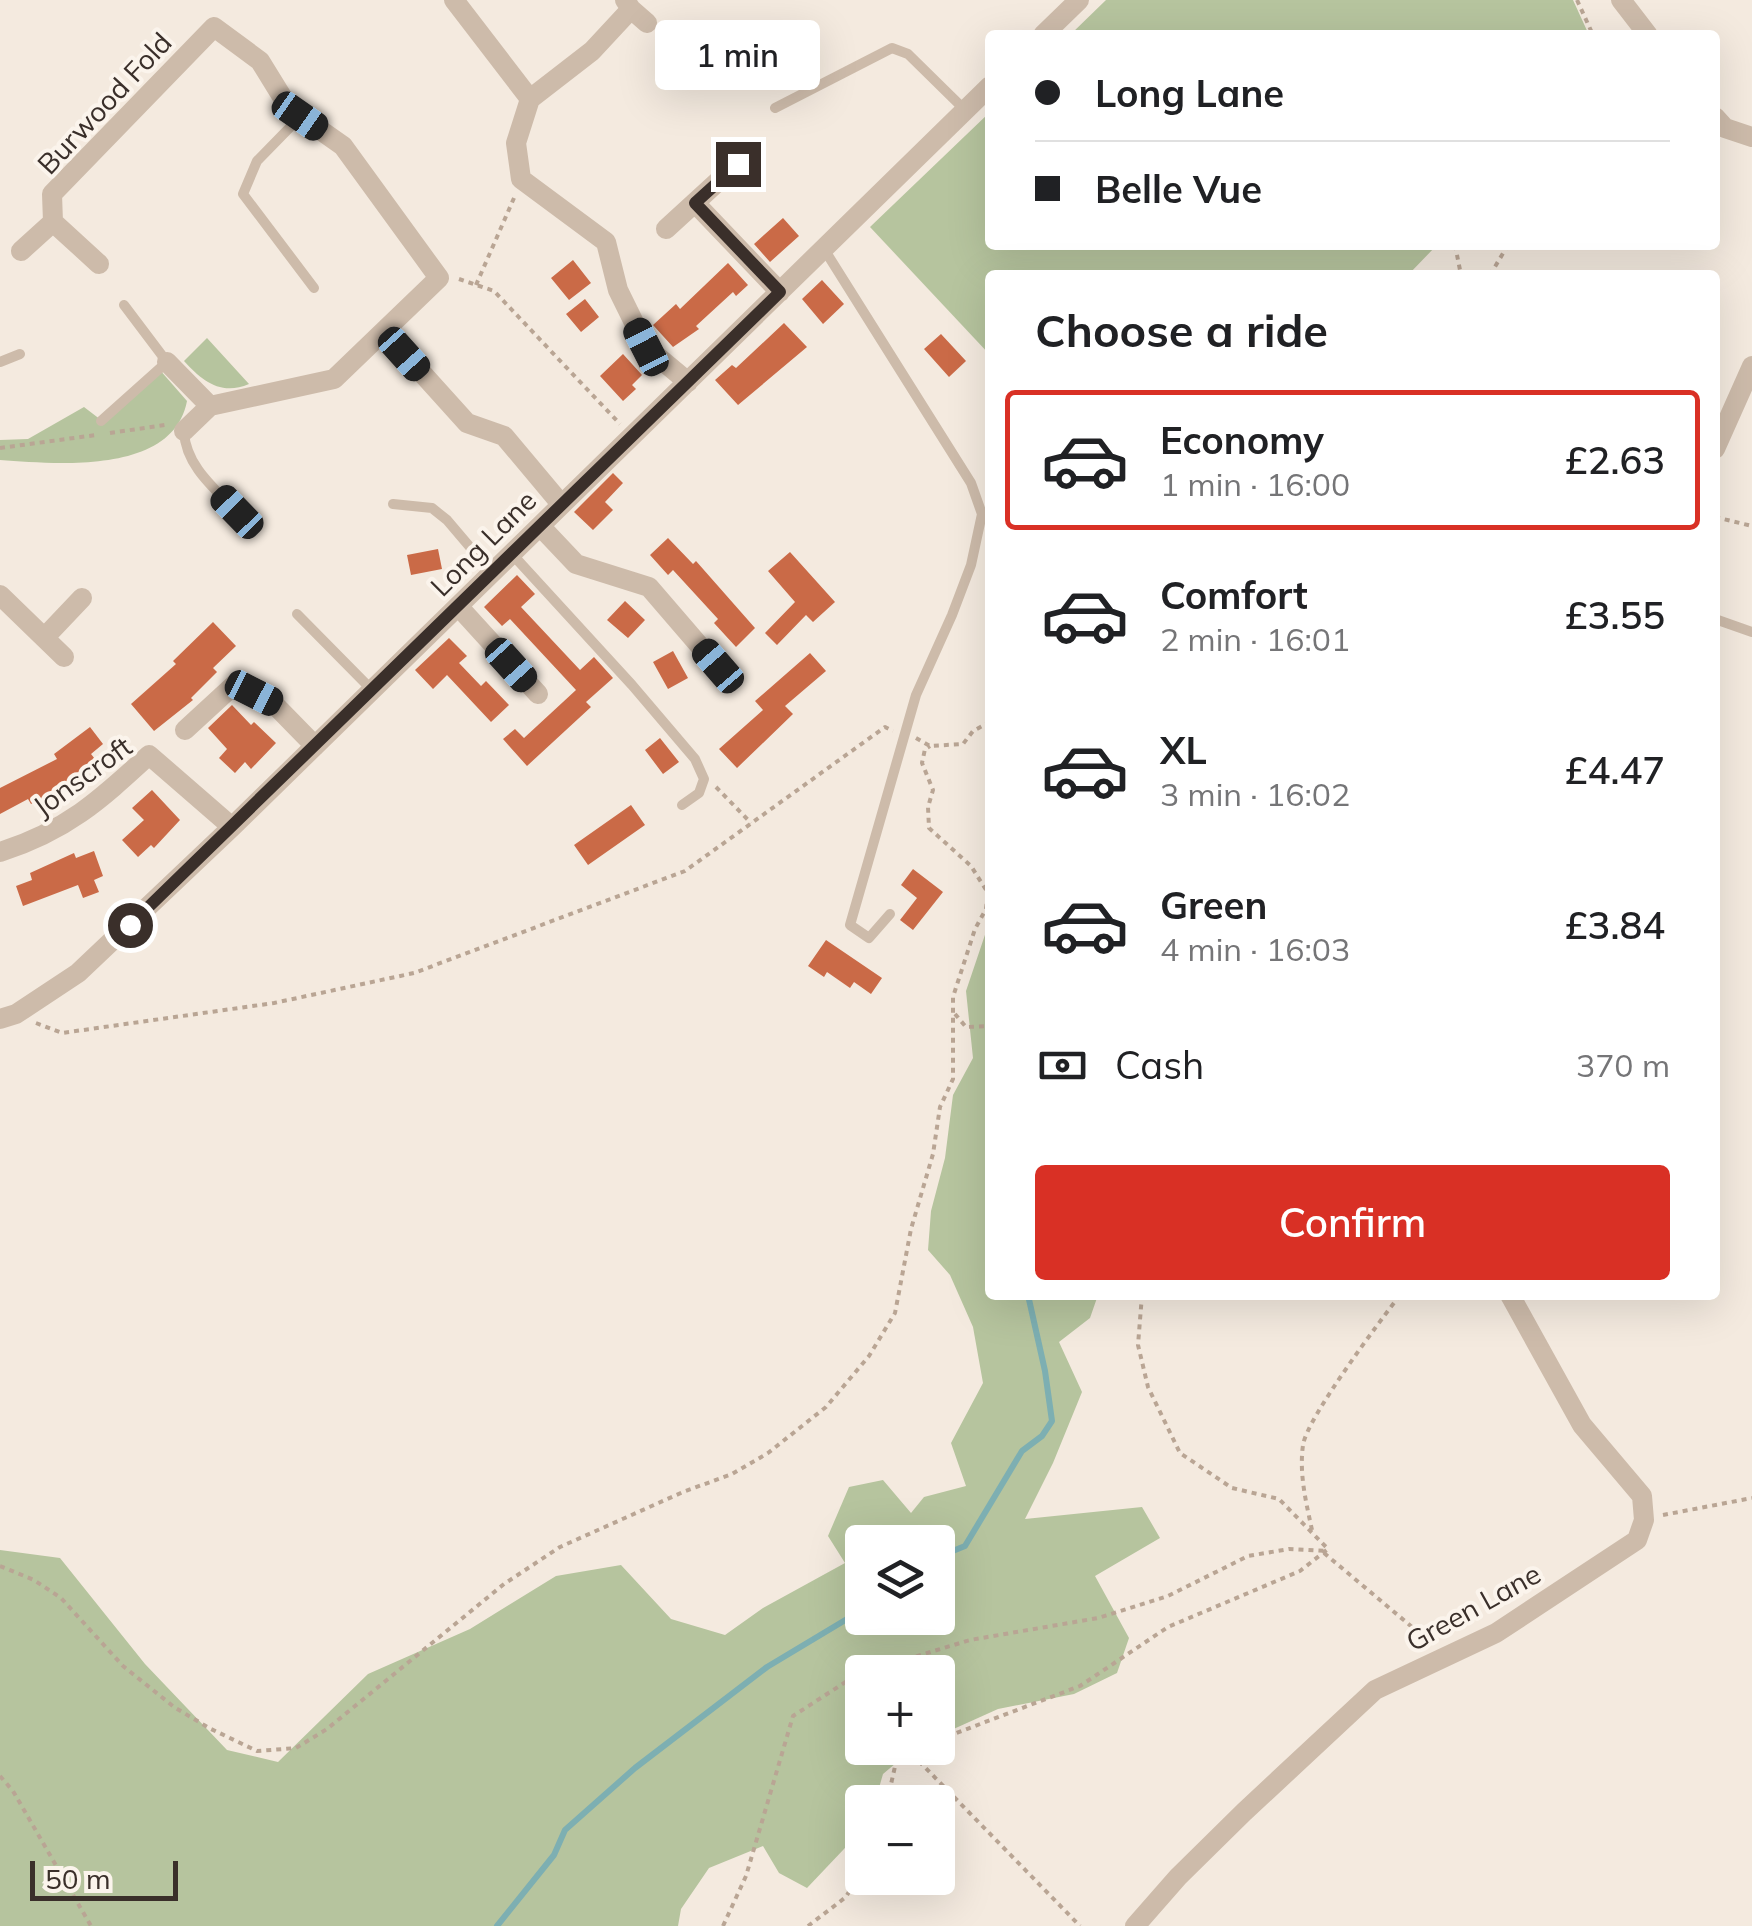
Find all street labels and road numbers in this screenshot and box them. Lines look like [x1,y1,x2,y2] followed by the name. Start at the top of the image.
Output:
[29,25,179,181] street label: Burwood Fold
[423,483,543,603] street label: Long Lane
[26,728,138,824] street label: Jonscroft
[1400,1556,1546,1658] street label: Green Lane

